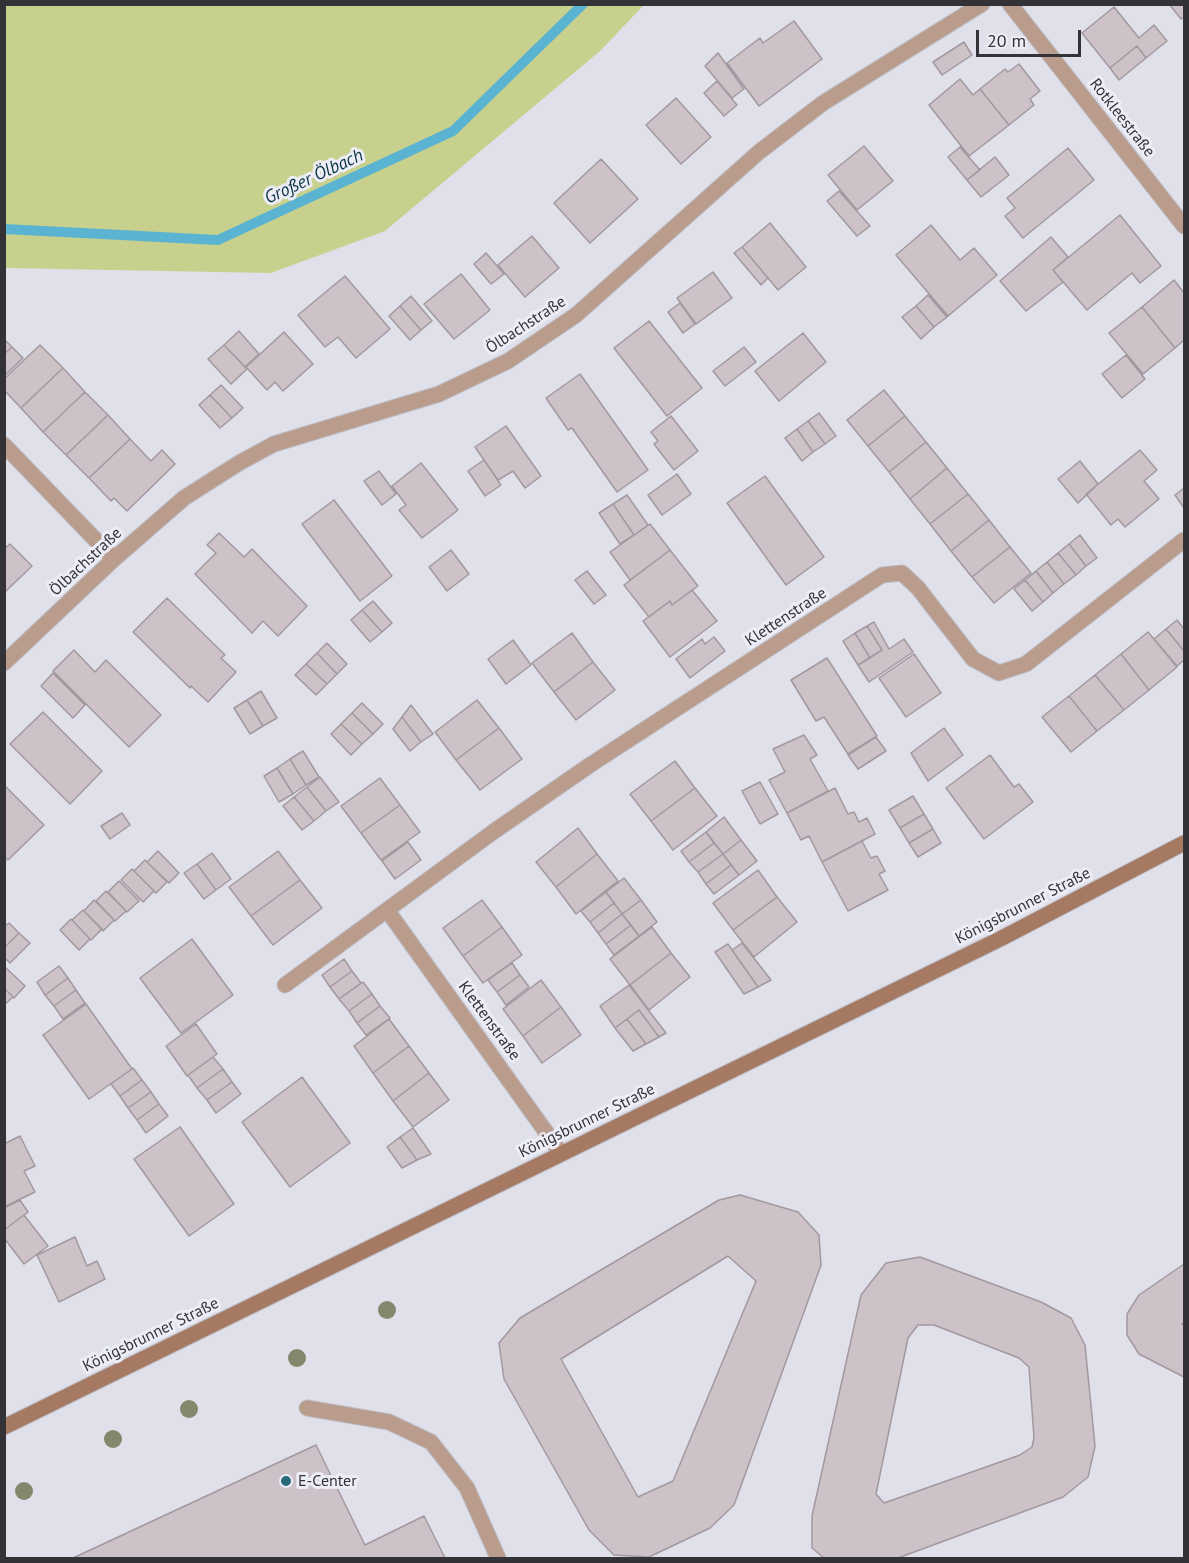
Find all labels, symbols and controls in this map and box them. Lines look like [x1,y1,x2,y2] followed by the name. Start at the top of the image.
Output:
[979,18,1084,56] scale bar
[987,29,1026,52] text: 20 m
[1085,75,1159,161] street label: Rotkleestraße
[261,145,367,209] water label: Großer Ölbach
[482,292,570,358] street label: Ölbachstraße
[46,524,126,600] street label: Ölbachstraße
[742,584,830,650] street label: Klettenstraße
[952,864,1094,948] street label: Königsbrunner Straße
[454,978,524,1064] street label: Klettenstraße
[516,1080,658,1162] street label: Königsbrunner Straße
[80,1294,222,1376] street label: Königsbrunner Straße
[298,1471,357,1491] place label: E-Center
[279,1474,293,1488] marker: E-Center

